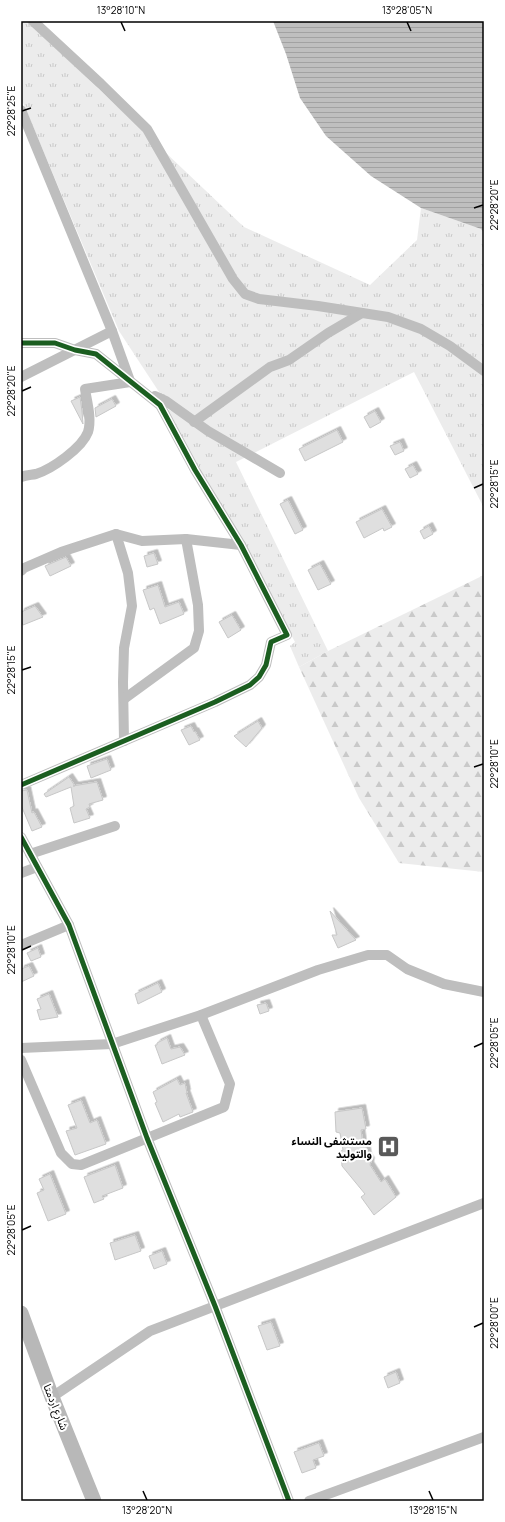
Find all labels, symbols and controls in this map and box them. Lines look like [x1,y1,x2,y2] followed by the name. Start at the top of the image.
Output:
[97,3,145,17] text: 13°28'10"N
[382,3,432,17] text: 13°28'05"N
[4,85,18,136] text: 22°28'25"E
[487,179,501,230] text: 22°28'20"E
[4,365,18,416] text: 22°28'20"E
[487,459,501,508] text: 22°28'15"E
[4,645,18,694] text: 22°28'15"E
[487,739,501,789] text: 22°28'10"E
[4,925,18,975] text: 22°28'10"E
[487,1017,501,1069] text: 22°28'05"E
[291,1133,372,1161] place label: مستشفى النساء والتوليد
[375,1134,401,1160] hospital icon: مستشفى النساء والتوليد
[4,1204,18,1256] text: 22°28'05"E
[487,1297,501,1349] text: 22°28'00"E
[40,1382,73,1433] street label: شارع اردمتا
[122,1503,172,1517] text: 13°28'20"N
[409,1503,457,1517] text: 13°28'15"N

